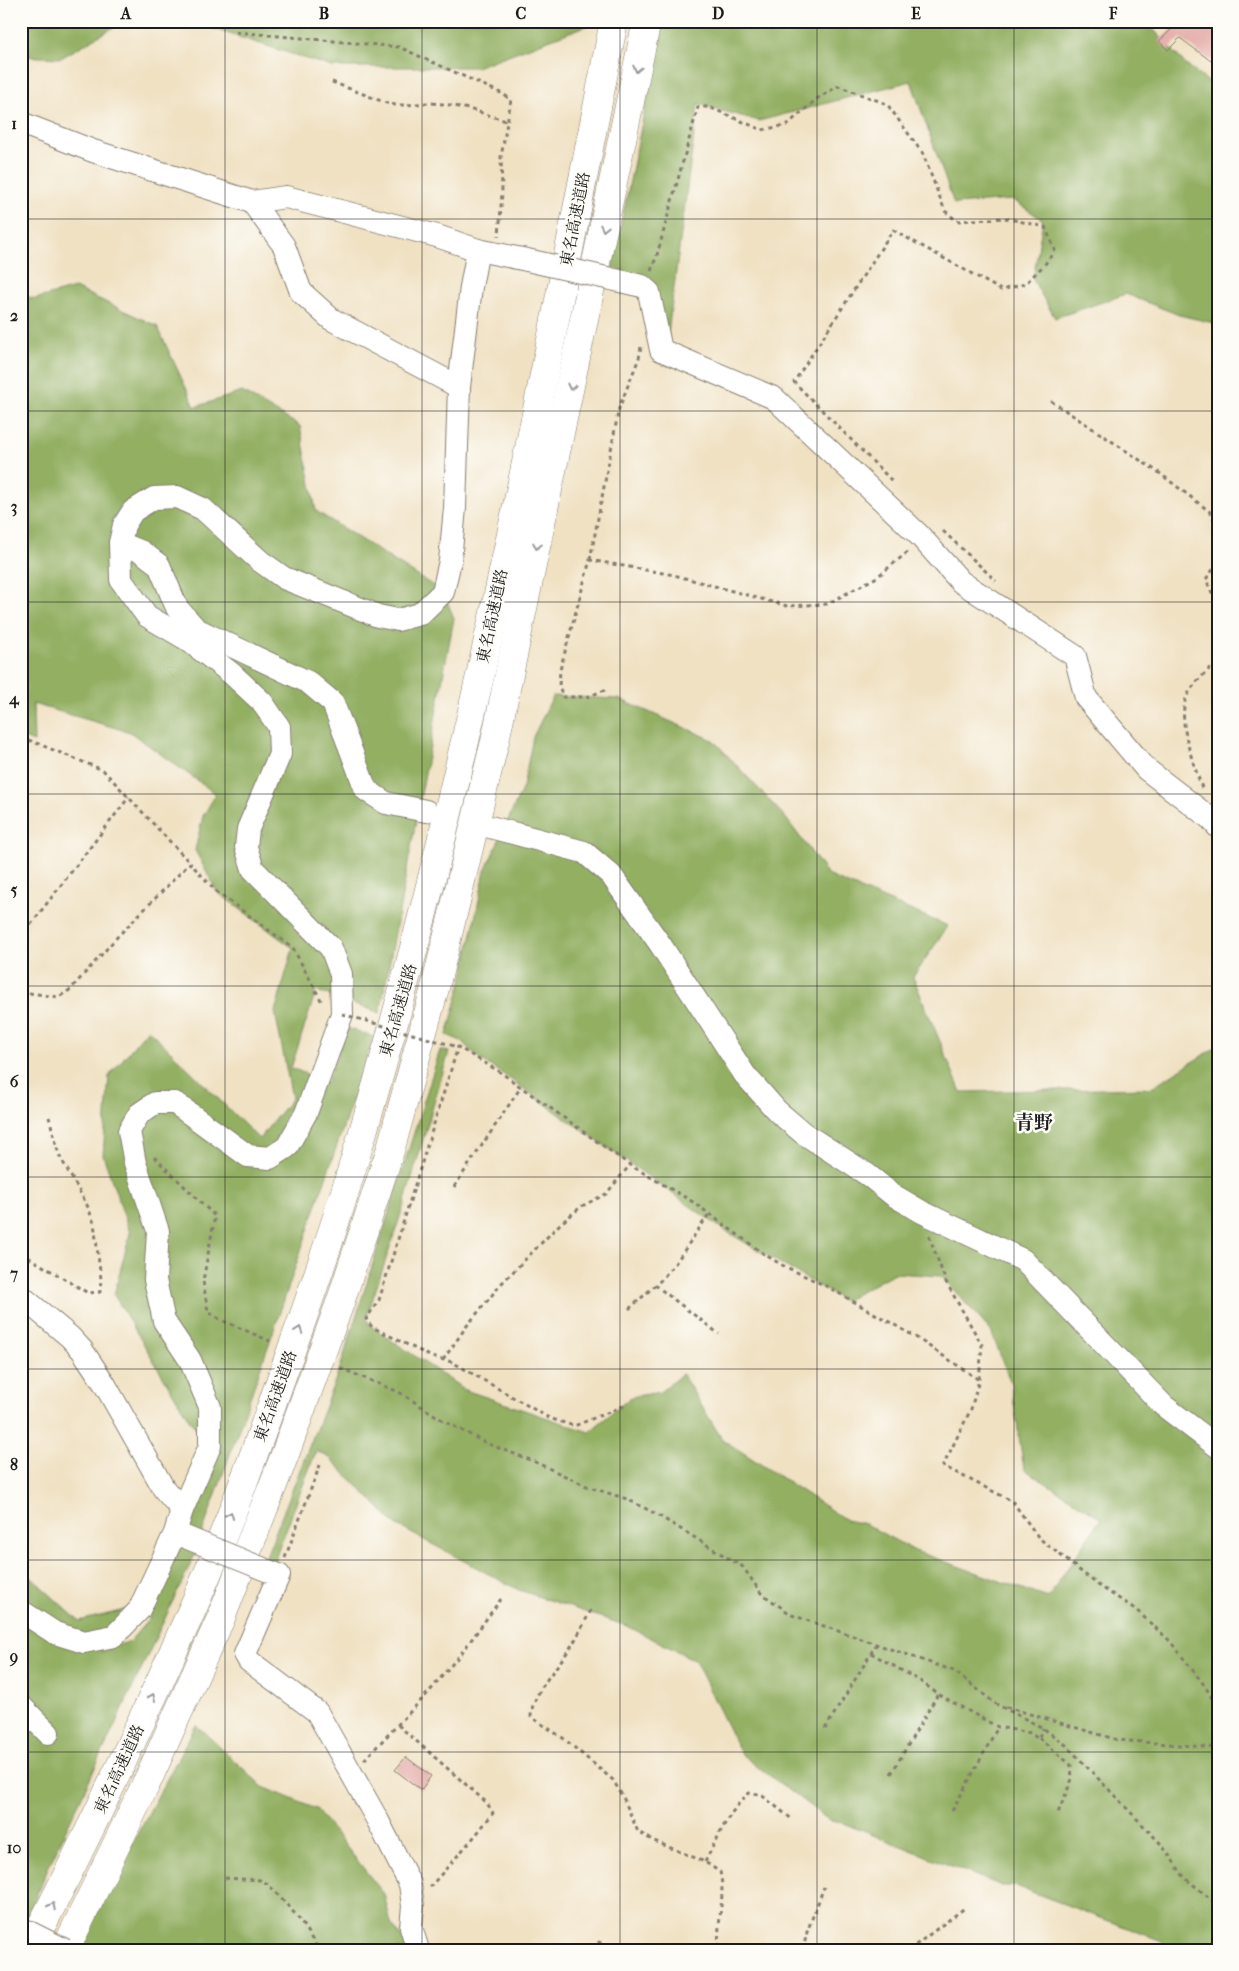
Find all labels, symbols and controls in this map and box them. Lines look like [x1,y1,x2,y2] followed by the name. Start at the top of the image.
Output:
[120,4,132,23] text: A
[319,4,329,23] text: B
[516,4,527,23] text: C
[712,4,724,23] text: D
[911,4,921,23] text: E
[1108,4,1118,23] text: F
[632,65,643,73] one-way arrow
[11,114,17,133] text: 1
[557,170,593,268] street label: 東名高速道路
[599,224,610,233] one-way arrow
[10,306,18,325] text: 2
[566,383,576,392] one-way arrow
[11,497,17,517] text: 3
[532,542,543,551] one-way arrow
[473,567,511,665] street label: 東名高速道路
[8,689,20,709] text: 4
[11,880,18,899] text: 5
[376,961,420,1059] street label: 東名高速道路
[10,1072,19,1091] text: 6
[1015,1112,1053,1134] district label: 青野
[9,1264,18,1283] text: 7
[293,1327,303,1335] one-way arrow
[250,1348,300,1444] street label: 東名高速道路
[10,1455,18,1474] text: 8
[224,1512,234,1520] one-way arrow
[9,1647,18,1667] text: 9
[146,1693,157,1702] one-way arrow
[90,1721,148,1817] street label: 東名高速道路
[7,1838,21,1857] text: 10
[46,1903,56,1912] one-way arrow

